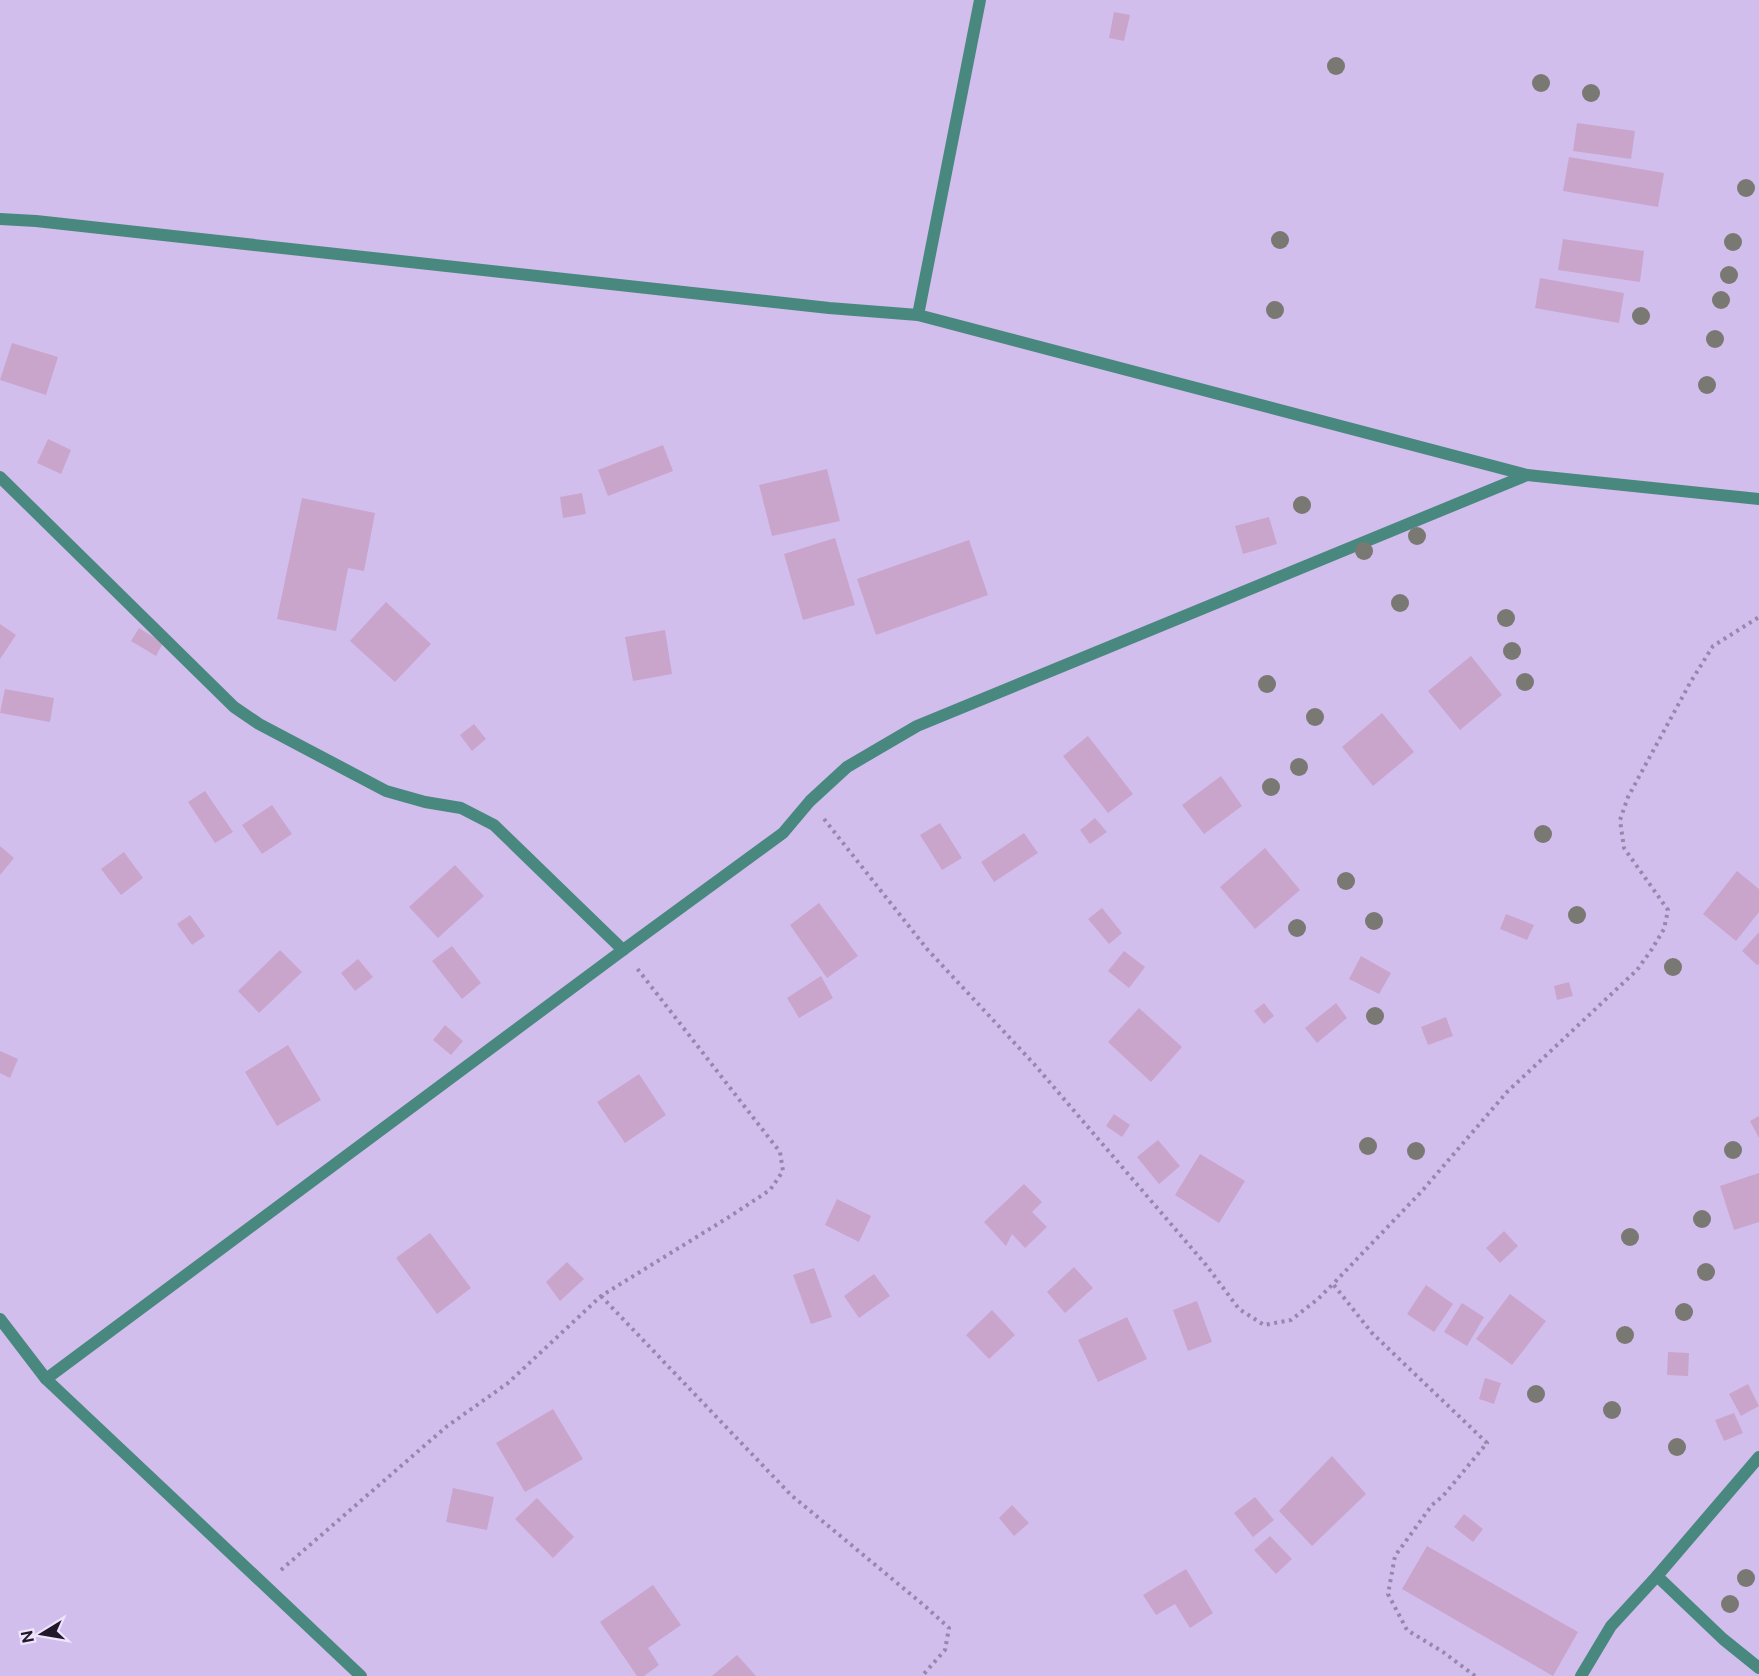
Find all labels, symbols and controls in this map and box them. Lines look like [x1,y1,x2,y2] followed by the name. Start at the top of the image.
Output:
[12,1604,72,1664] north arrow
[17,1629,38,1645] text: N

